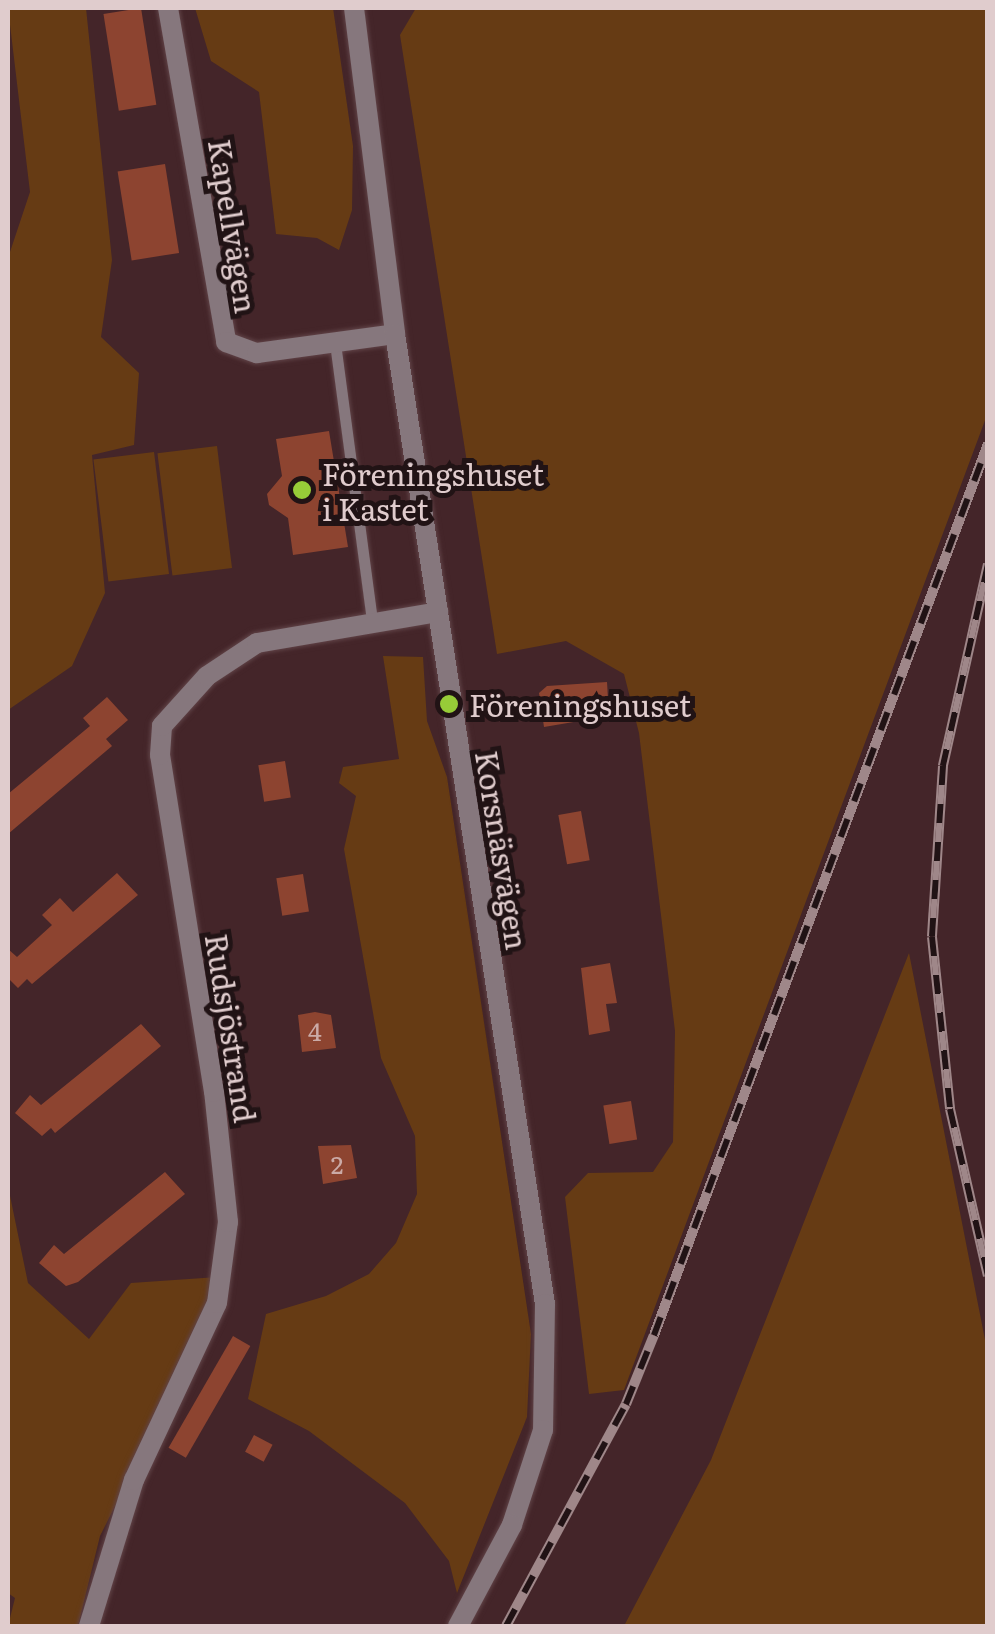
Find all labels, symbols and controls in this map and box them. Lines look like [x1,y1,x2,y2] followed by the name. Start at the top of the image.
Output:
[202,136,266,316] street label: Kapellvägen
[322,455,544,526] place label: Föreningshuset i Kastet
[291,479,313,501] marker: Föreningshuset i Kastet
[469,686,691,722] place label: Föreningshuset
[438,693,460,715] marker: Föreningshuset
[470,748,536,952] street label: Korsnäsvägen
[199,931,265,1125] street label: Rudsjöstrand
[308,1016,322,1046] house number: 4
[331,1149,343,1179] house number: 2

